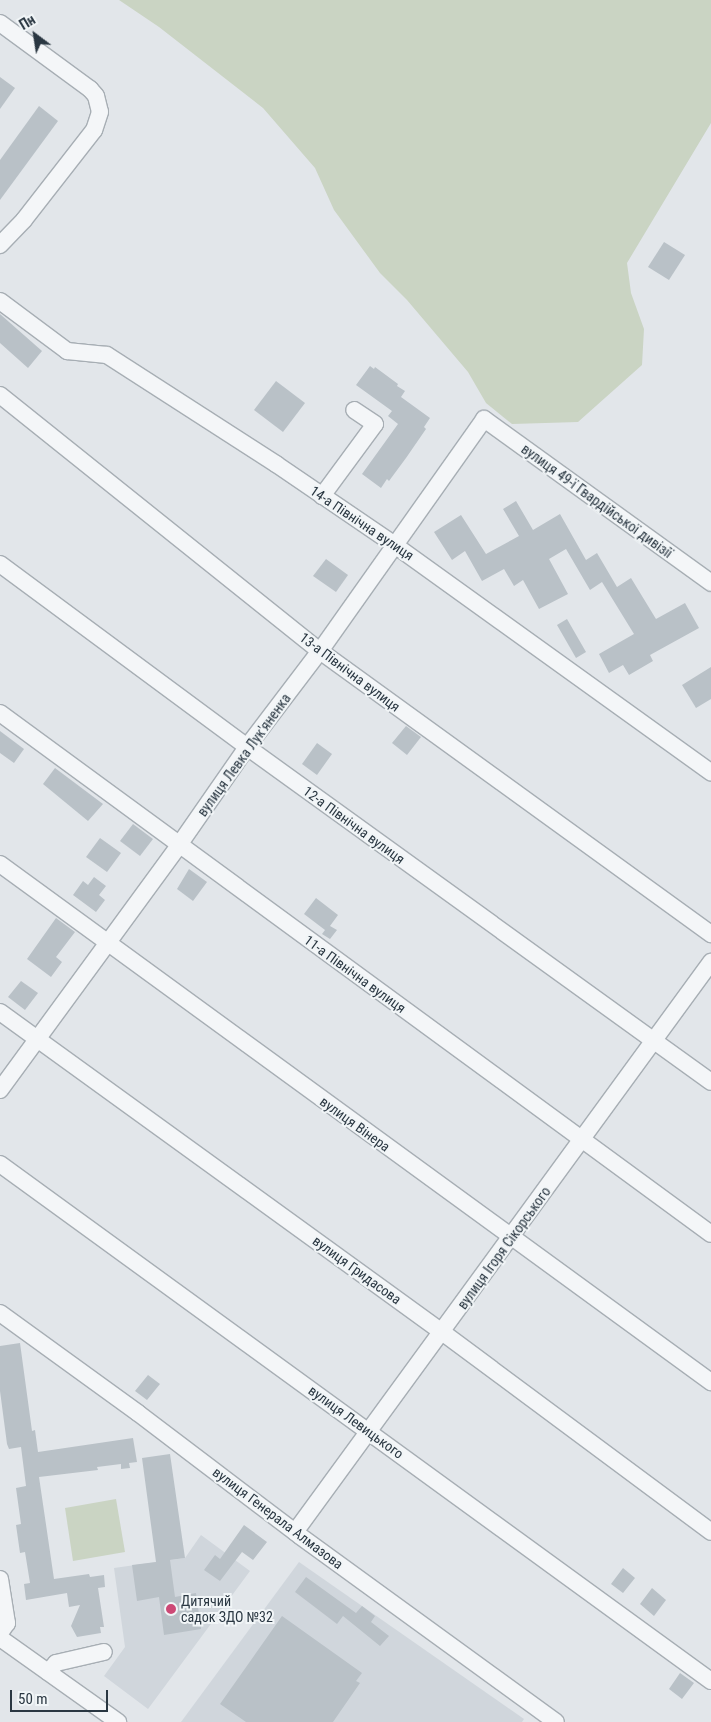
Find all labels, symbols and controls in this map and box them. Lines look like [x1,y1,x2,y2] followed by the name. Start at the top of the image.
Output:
[10,10,60,60] north arrow
[16,11,38,33] text: Пн
[518,440,676,562] street label: вулиця 49-ї Гвардійської дивізії
[307,482,417,564] street label: 14-а Північна вулиця
[297,629,403,715] street label: 13-а Північна вулиця
[194,690,294,820] street label: вулиця Левка Лук'яненка
[300,783,408,867] street label: 12-а Північна вулиця
[301,932,409,1016] street label: 11-а Північна вулиця
[317,1093,393,1155] street label: вулиця Вінера
[454,1184,554,1312] street label: вулиця Ігоря Сікорського
[310,1232,404,1308] street label: вулиця Гридасова
[305,1382,407,1462] street label: вулиця Левицького
[210,1464,346,1572] street label: вулиця Генерала Алмазова
[181,1593,273,1625] place label: Дитячий садок ЗДО №32
[165,1603,177,1615] marker: Дитячий садок ЗДО №32
[12,1680,110,1712] scale bar
[18,1690,48,1708] text: 50 m

